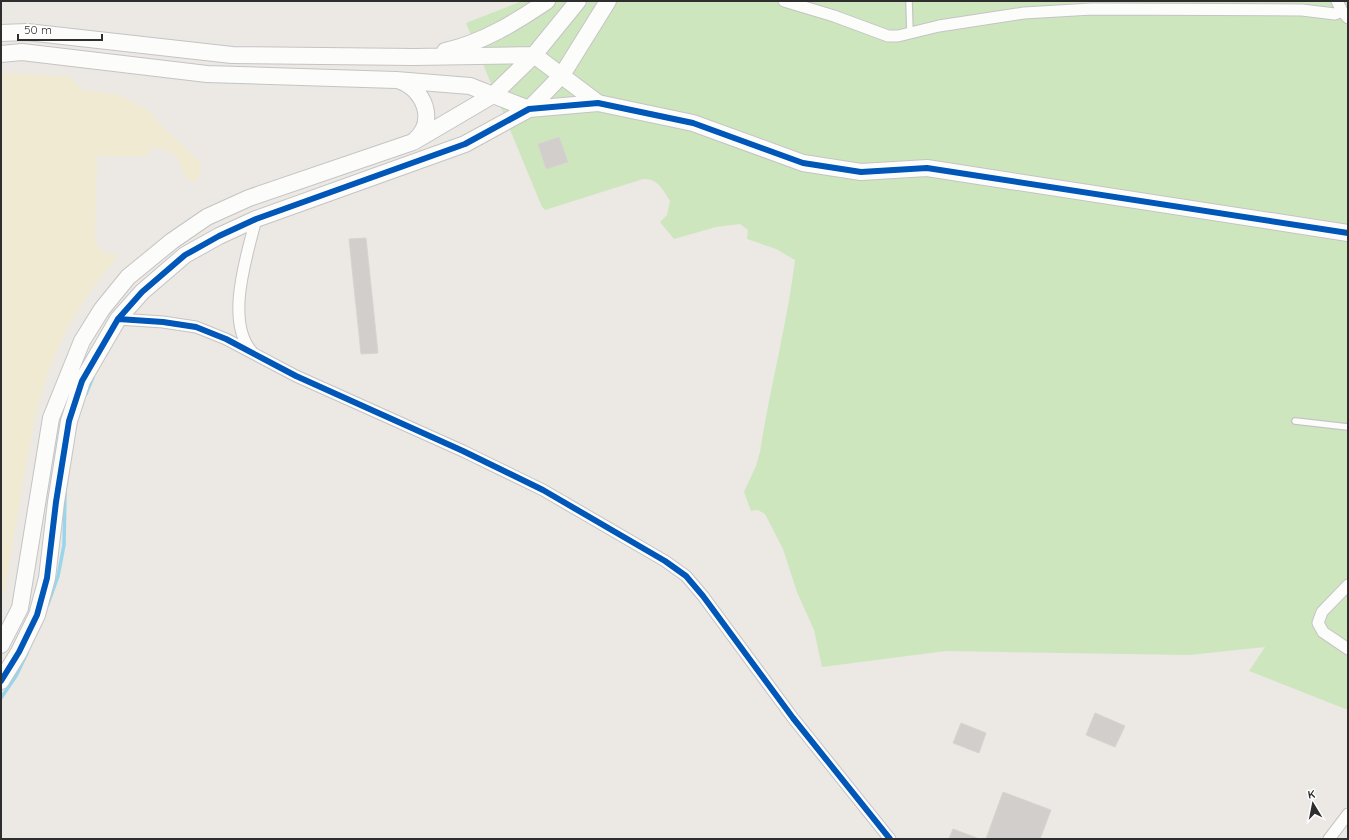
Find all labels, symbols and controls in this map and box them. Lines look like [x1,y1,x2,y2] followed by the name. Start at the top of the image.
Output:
[18,16,102,42] scale bar
[24,22,52,37] text: 50 m
[1293,784,1333,824] north arrow
[1306,787,1316,802] text: K

